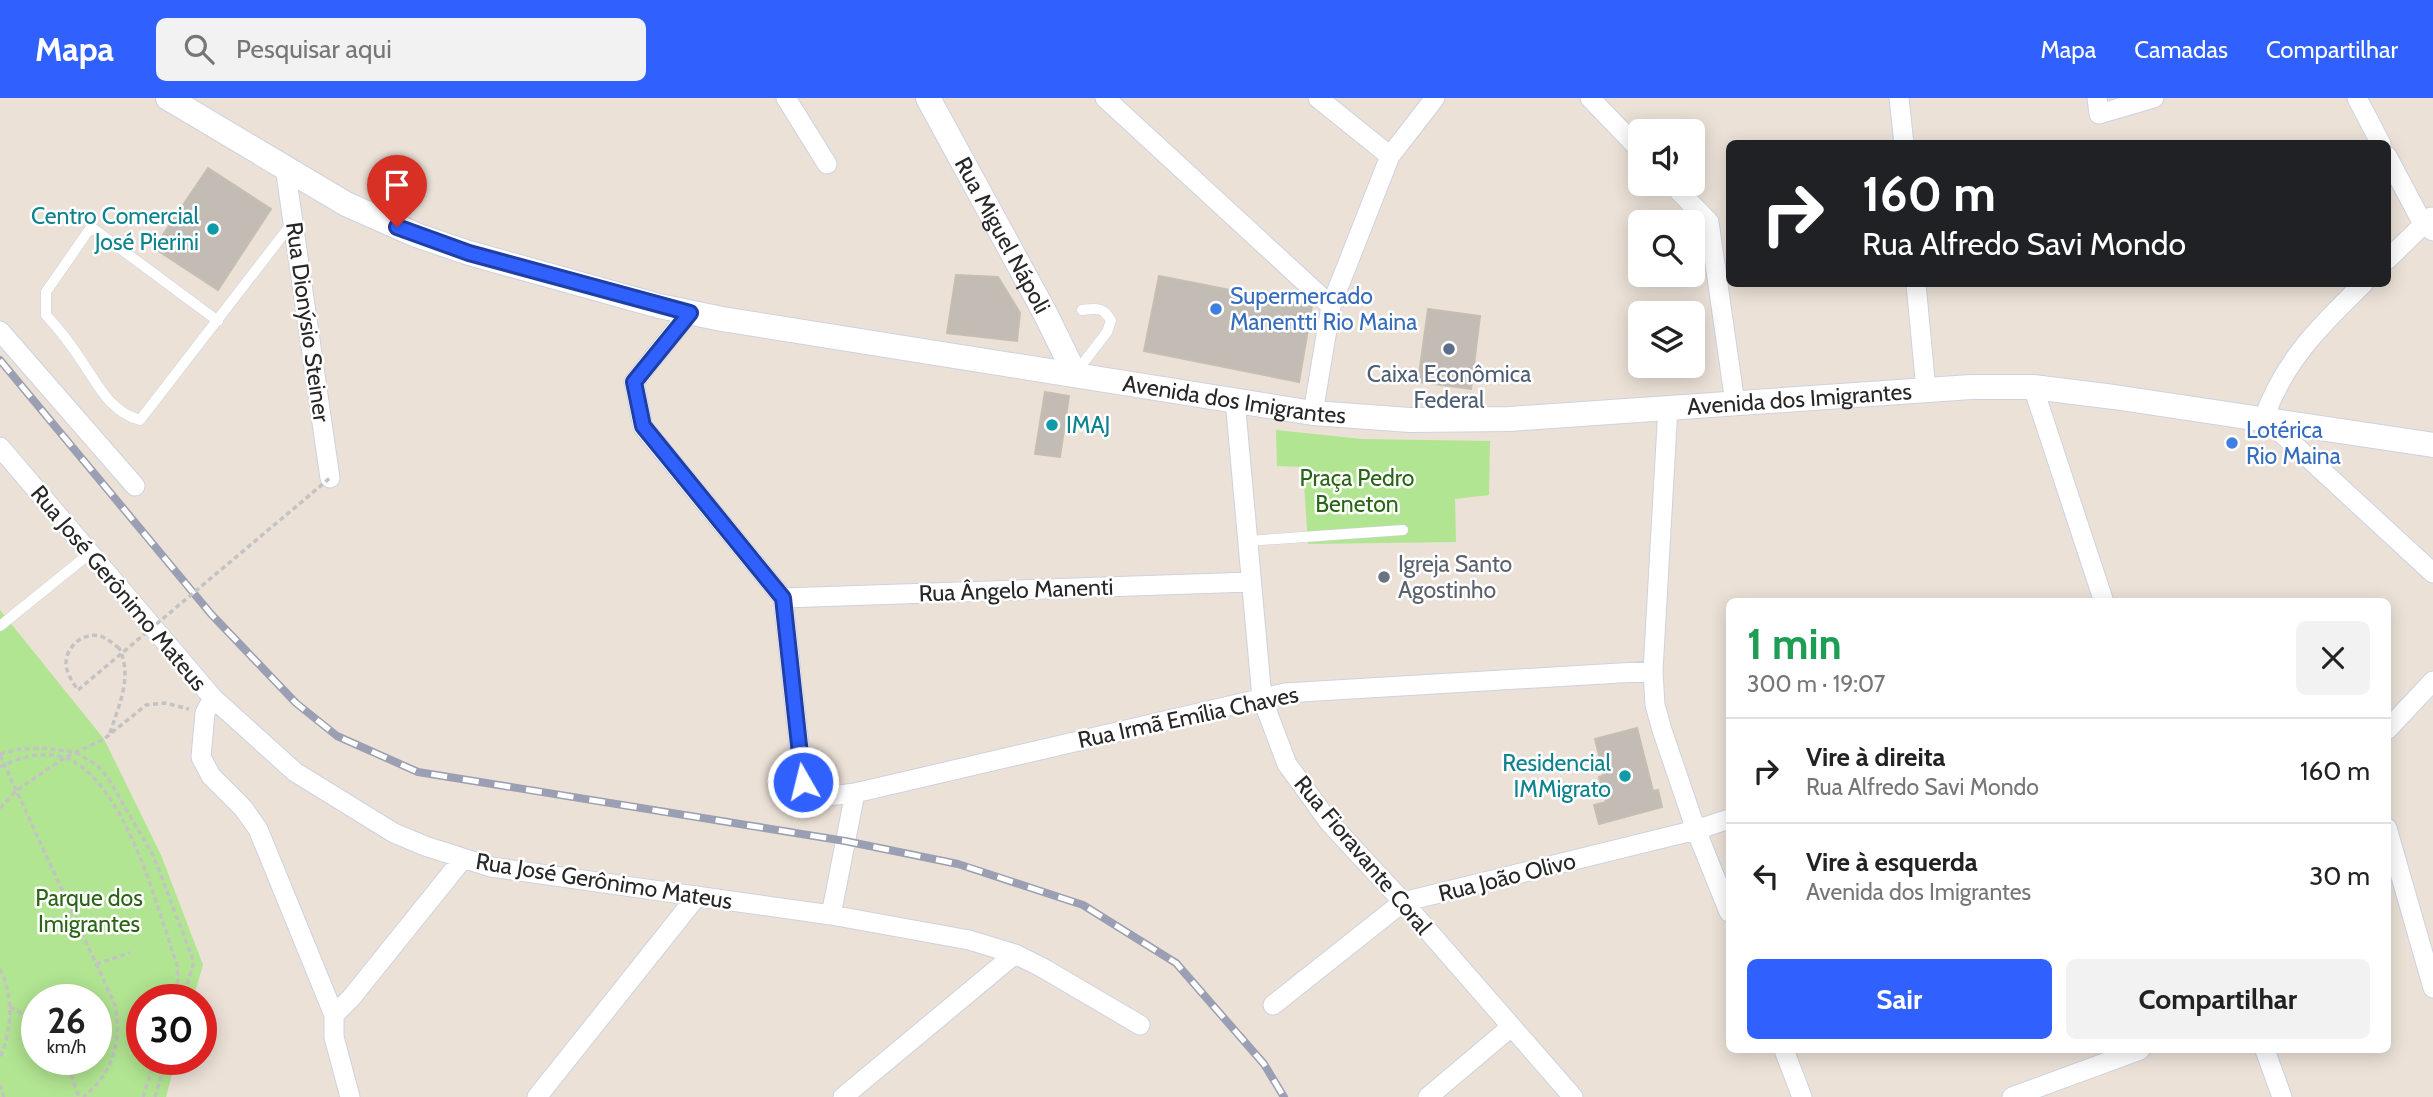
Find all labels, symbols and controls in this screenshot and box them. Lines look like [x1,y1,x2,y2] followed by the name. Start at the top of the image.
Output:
[156,18,646,81] search box
[35,29,114,69] text: Mapa
[180,30,218,68] icon: search
[236,33,392,65] text: Pesquisar aqui
[2040,35,2096,64] text: Mapa
[2134,35,2228,64] text: Camadas
[2266,35,2398,64] text: Compartilhar
[1628,119,1705,378] map controls
[1628,119,1705,196] button: sound
[949,152,1056,318] street label: Rua Miguel Nápoli
[367,155,427,227] pin
[1862,164,1996,223] text: 160 m
[378,166,416,204] icon: arrive
[1747,168,1838,259] icon: right
[31,202,200,256] place label: Centro Comercial José Pierini
[1628,210,1705,287] button: search
[280,220,336,424] street label: Rua Dionýsio Steiner
[205,221,221,237] marker: Centro Comercial José Pierini
[1862,224,2186,263] text: Rua Alfredo Savi Mondo
[1230,282,1417,336] place label: Supermercado Manentti Rio Maina
[1208,301,1224,317] marker: Supermercado Manentti Rio Maina
[1628,301,1705,378] button: layers
[1441,341,1457,357] marker: Caixa Econômica Federal
[1367,360,1531,414] place label: Caixa Econômica Federal
[1121,369,1347,429] street label: Avenida dos Imigrantes
[1686,377,1913,421] street label: Avenida dos Imigrantes
[1066,411,1110,439] place label: IMAJ
[2246,416,2341,470] place label: Lotérica Rio Maina
[1044,417,1060,433] marker: IMAJ
[2224,435,2240,451] marker: Lotérica Rio Maina
[1300,464,1414,518] park label: Praça Pedro Beneton
[25,480,213,696] street label: Rua José Gerônimo Mateus
[1398,550,1512,604] place label: Igreja Santo Agostinho
[1376,569,1392,585] marker: Igreja Santo Agostinho
[918,573,1114,607] street label: Rua Ângelo Manenti
[1747,618,1842,670] text: 1 min
[2296,621,2370,695] button: close
[1747,670,1885,698] text: 300 m · 19:07
[1075,680,1301,754] street label: Rua Irmã Emília Chaves
[1806,741,1946,773] text: Vire à direita
[766,745,840,819] position arrow
[1502,749,1612,803] place label: Residencial IMMigrato
[1747,752,1785,790] icon: right
[2300,755,2370,787] text: 160 m
[1617,768,1633,784] marker: Residencial IMMigrato
[1288,770,1438,940] street label: Rua Fioravante Coral
[1806,773,2039,801] text: Rua Alfredo Savi Mondo
[1435,846,1579,908] street label: Rua João Olivo
[1806,846,1978,878] text: Vire à esquerda
[474,847,734,915] street label: Rua José Gerônimo Mateus
[1747,857,1785,895] icon: left
[2309,860,2370,892] text: 30 m
[1806,878,2031,906] text: Avenida dos Imigrantes
[35,884,143,938] park label: Parque dos Imigrantes
[1747,959,2052,1039] button: Sair
[2066,959,2370,1039] button: Compartilhar
[126,984,217,1075] speed limit sign: 30
[47,999,86,1042] text: 26
[47,1036,86,1058] text: km/h

